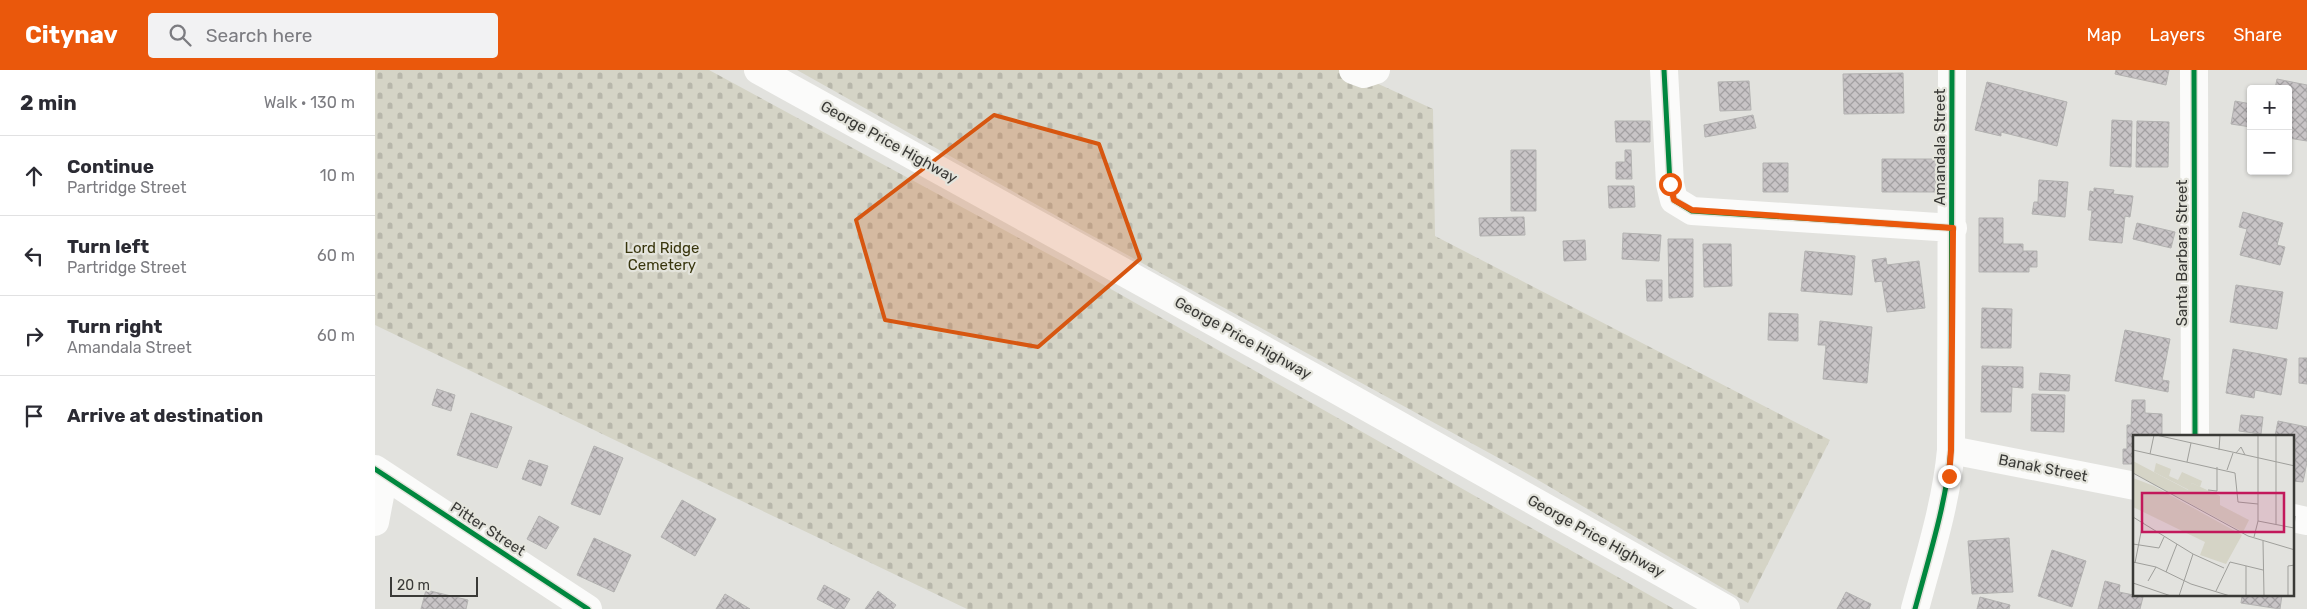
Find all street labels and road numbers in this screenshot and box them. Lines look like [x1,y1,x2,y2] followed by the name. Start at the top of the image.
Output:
[1931,88,1949,205] street label: Amandala Street
[817,97,961,187] street label: George Price Highway
[2173,180,2191,326] street label: Santa Barbara Street
[1171,293,1315,383] street label: George Price Highway
[1997,451,2089,485] street label: Banak Street
[1524,491,1668,581] street label: George Price Highway
[447,498,529,560] street label: Pitter Street

